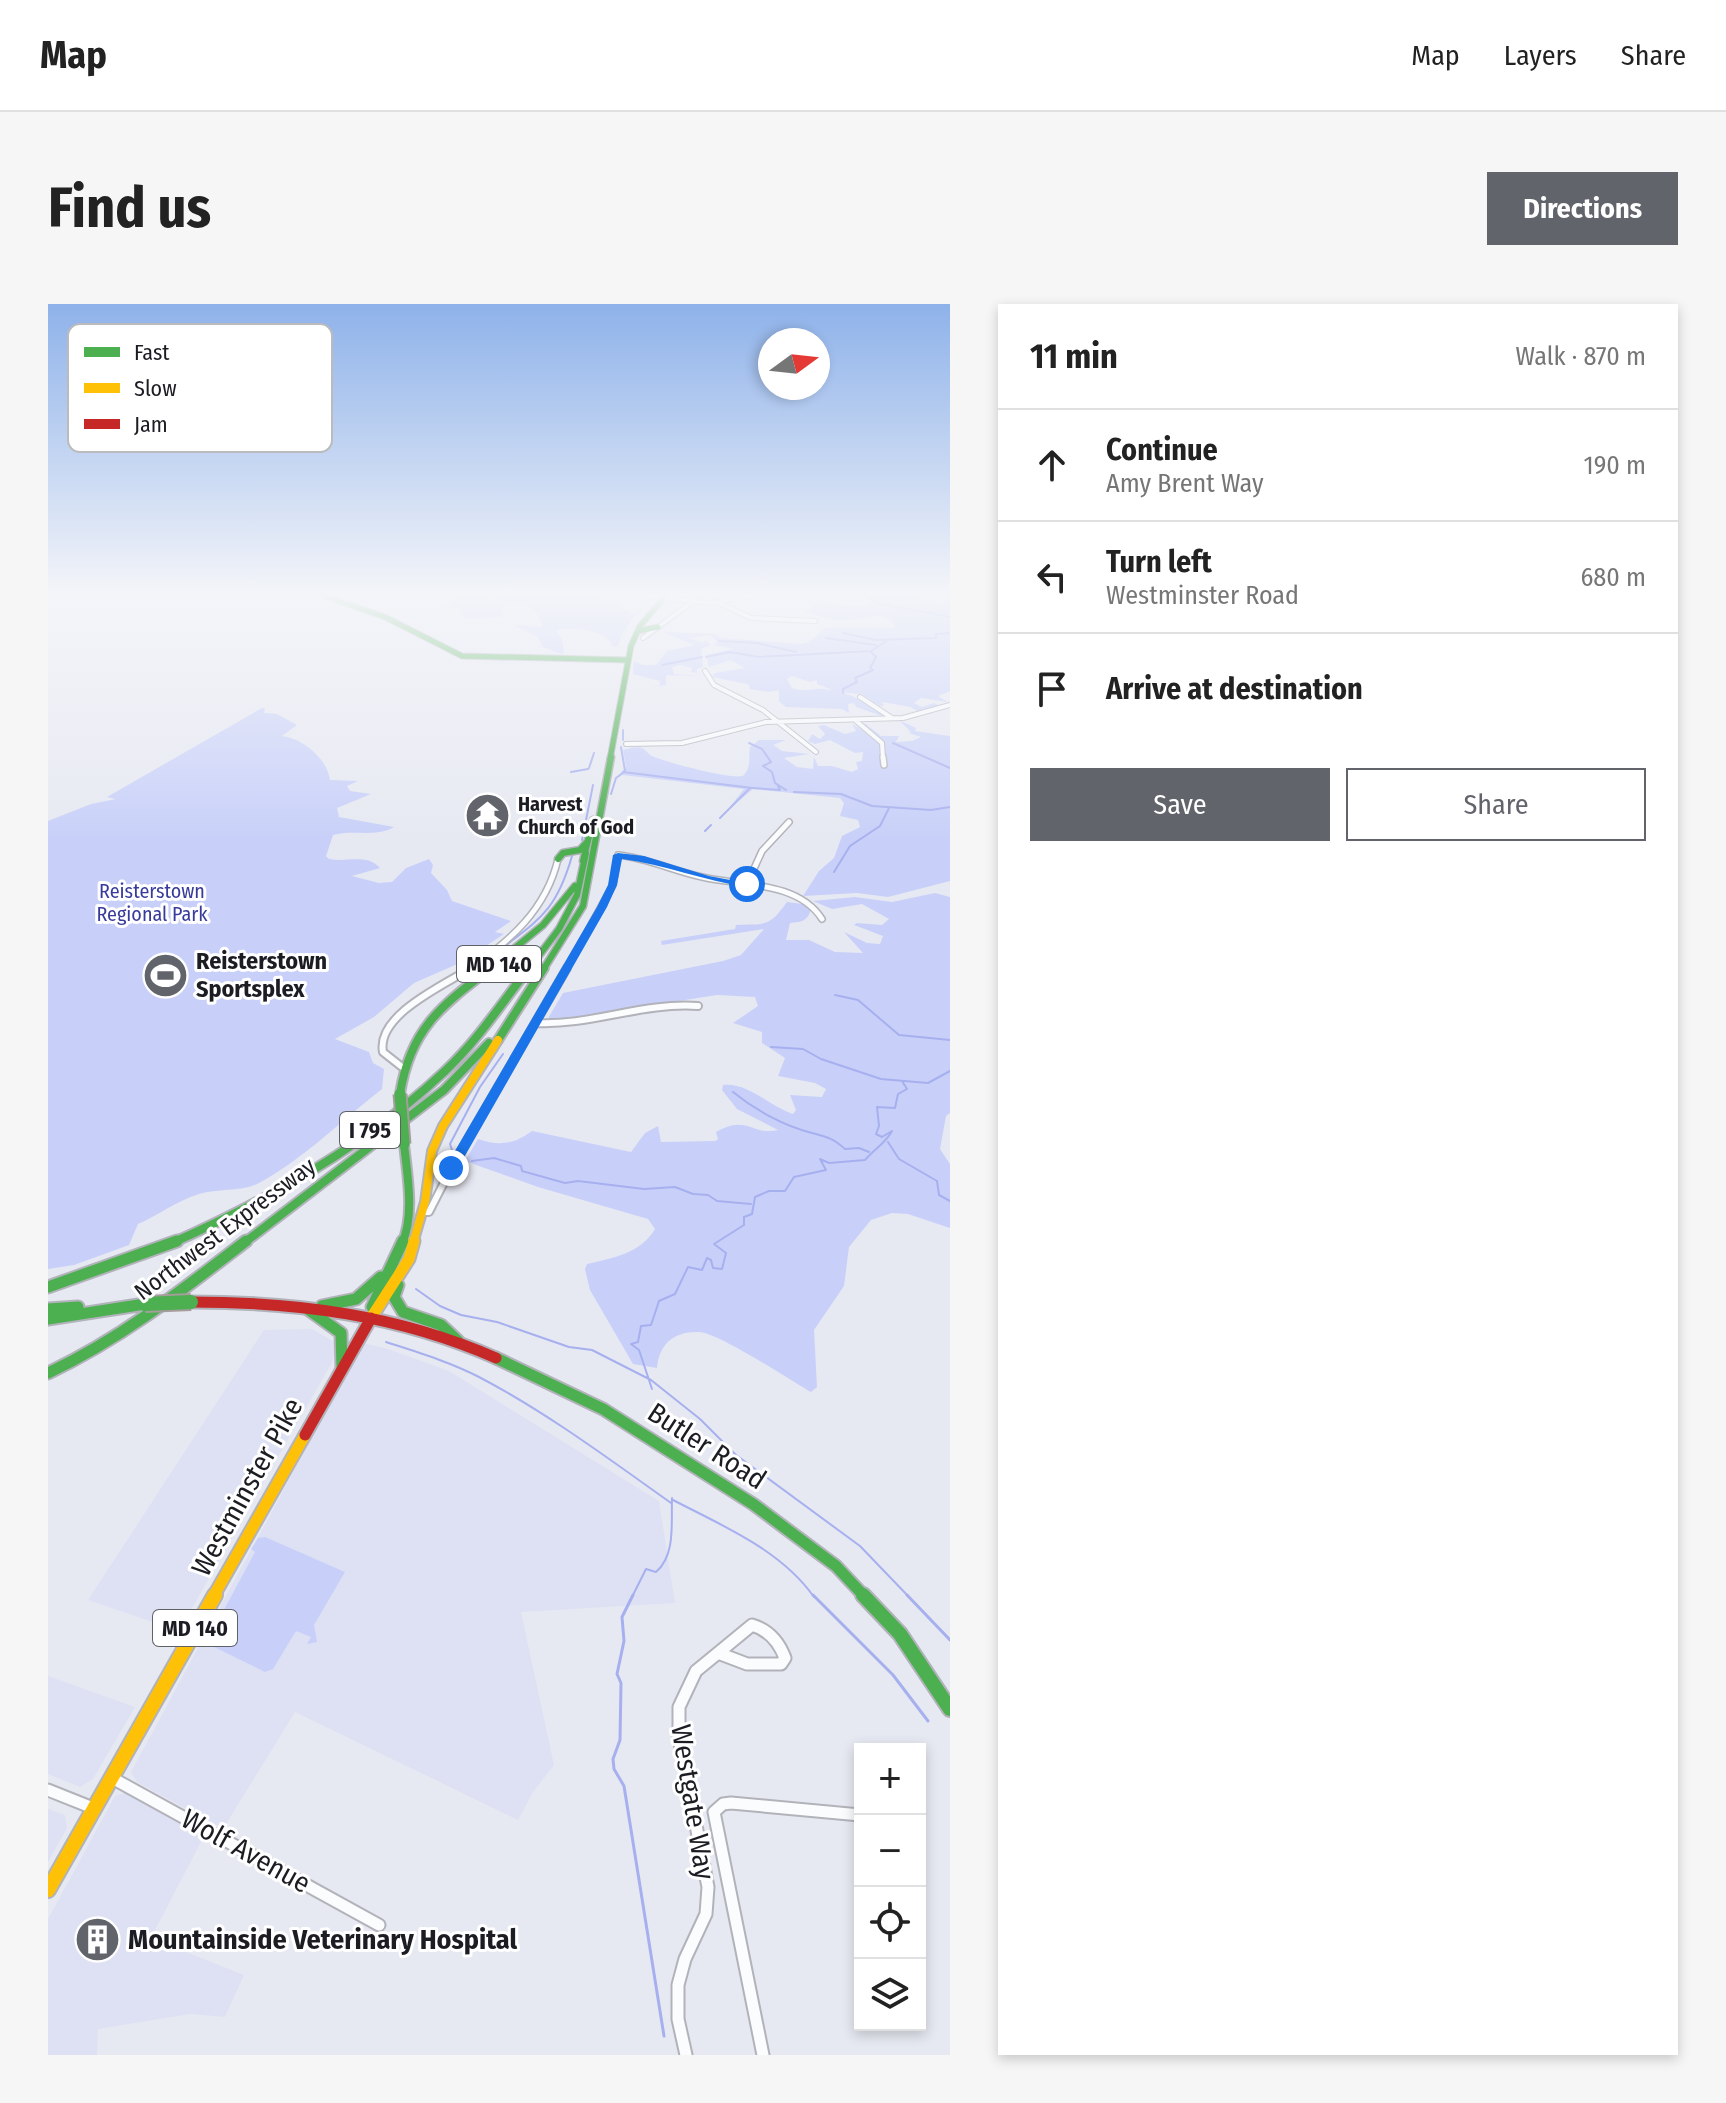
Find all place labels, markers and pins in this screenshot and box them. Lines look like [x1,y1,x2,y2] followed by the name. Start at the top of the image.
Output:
[463,792,511,840] temple icon: Harvest Church of God
[518,792,634,839] place label: Harvest Church of God
[196,947,327,1003] place label: Reisterstown Sportsplex
[141,951,189,999] sports icon: Reisterstown Sportsplex
[73,1915,121,1963] building icon: Mountainside Veterinary Hospital
[128,1923,518,1956] place label: Mountainside Veterinary Hospital

